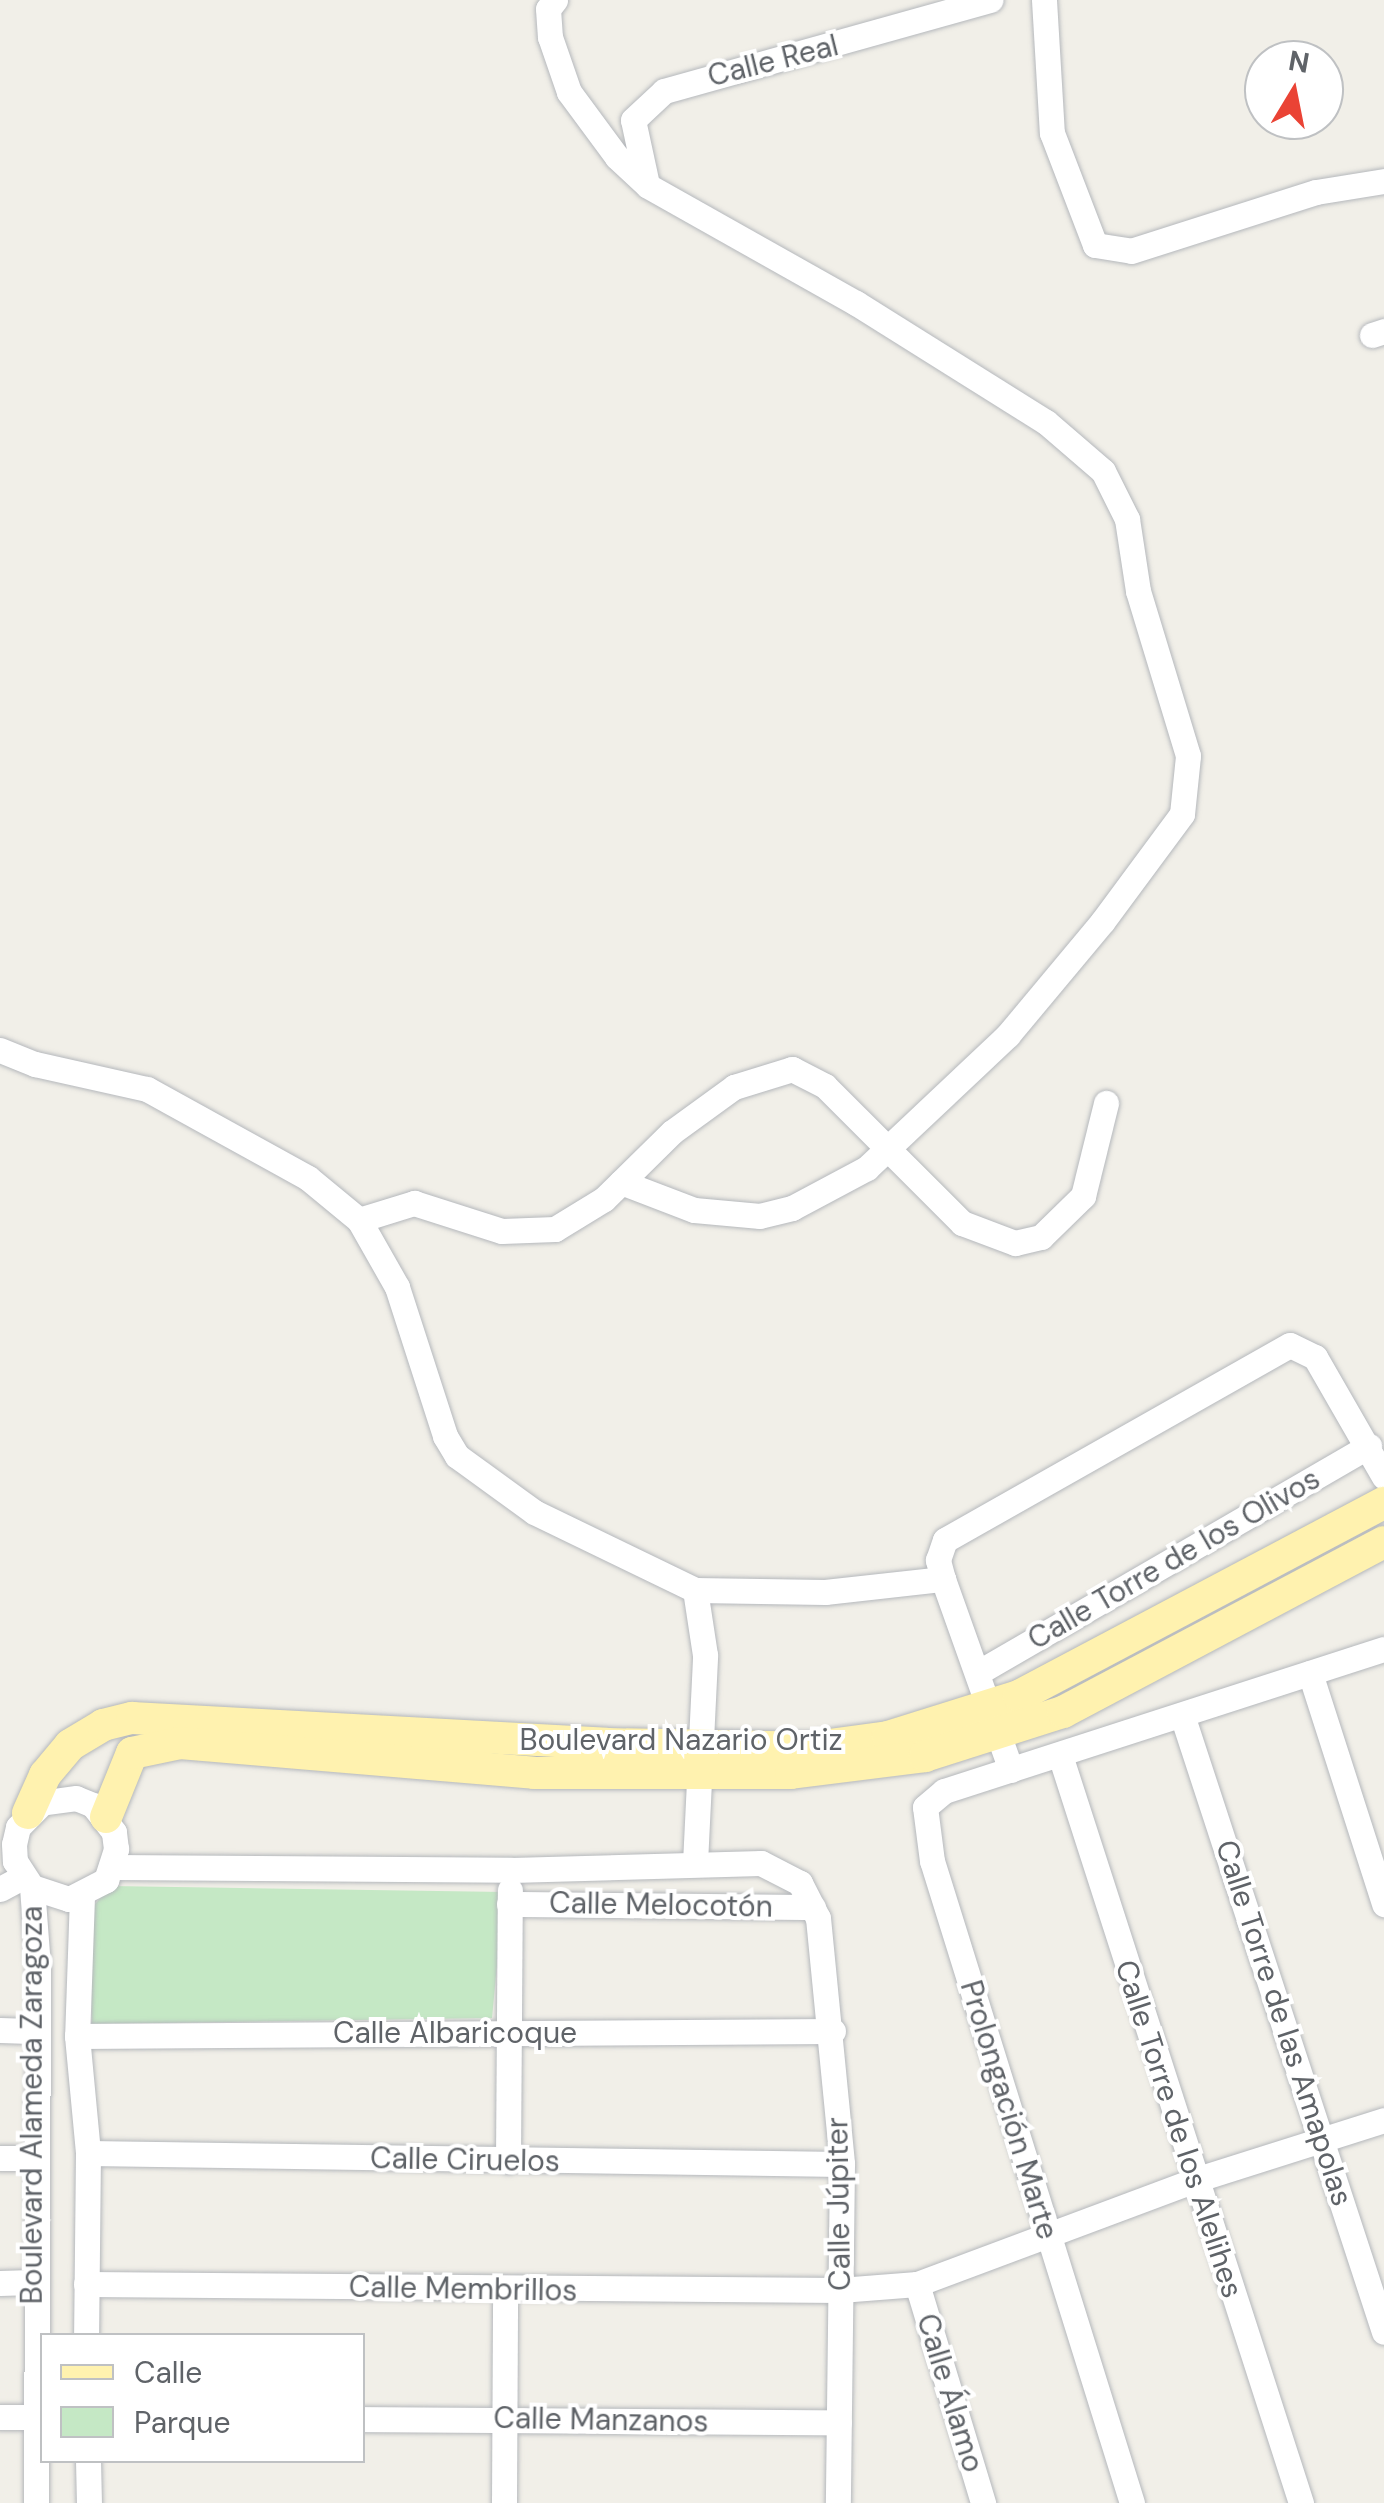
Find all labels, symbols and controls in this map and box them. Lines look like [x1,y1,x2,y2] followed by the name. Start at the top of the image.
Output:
[704,27,842,95] street label: Calle Real
[1244,40,1344,140] north arrow
[1286,42,1312,82] text: N
[1022,1461,1326,1657] street label: Calle Torre de los Olivos
[519,1722,843,1758] street label: Boulevard Nazario Ortiz
[1208,1836,1360,2210] street label: Calle Torre de las Amapolas
[549,1885,773,1925] street label: Calle Melocotón
[14,1906,50,2304] street label: Boulevard Alameda Zaragoza
[1107,1956,1251,2302] street label: Calle Torre de los Alelihes
[952,1976,1066,2244] street label: Prolongación Marte
[333,2015,577,2051] street label: Calle Albaricoque
[819,2117,859,2291] street label: Calle Júpiter
[370,2140,560,2180] street label: Calle Ciruelos
[348,2269,578,2309] street label: Calle Membrillos
[909,2309,991,2477] street label: Calle Álamo
[40,2333,365,2463] legend
[134,2353,202,2392] text: Calle
[493,2400,709,2440] street label: Calle Manzanos
[134,2403,231,2442] text: Parque

